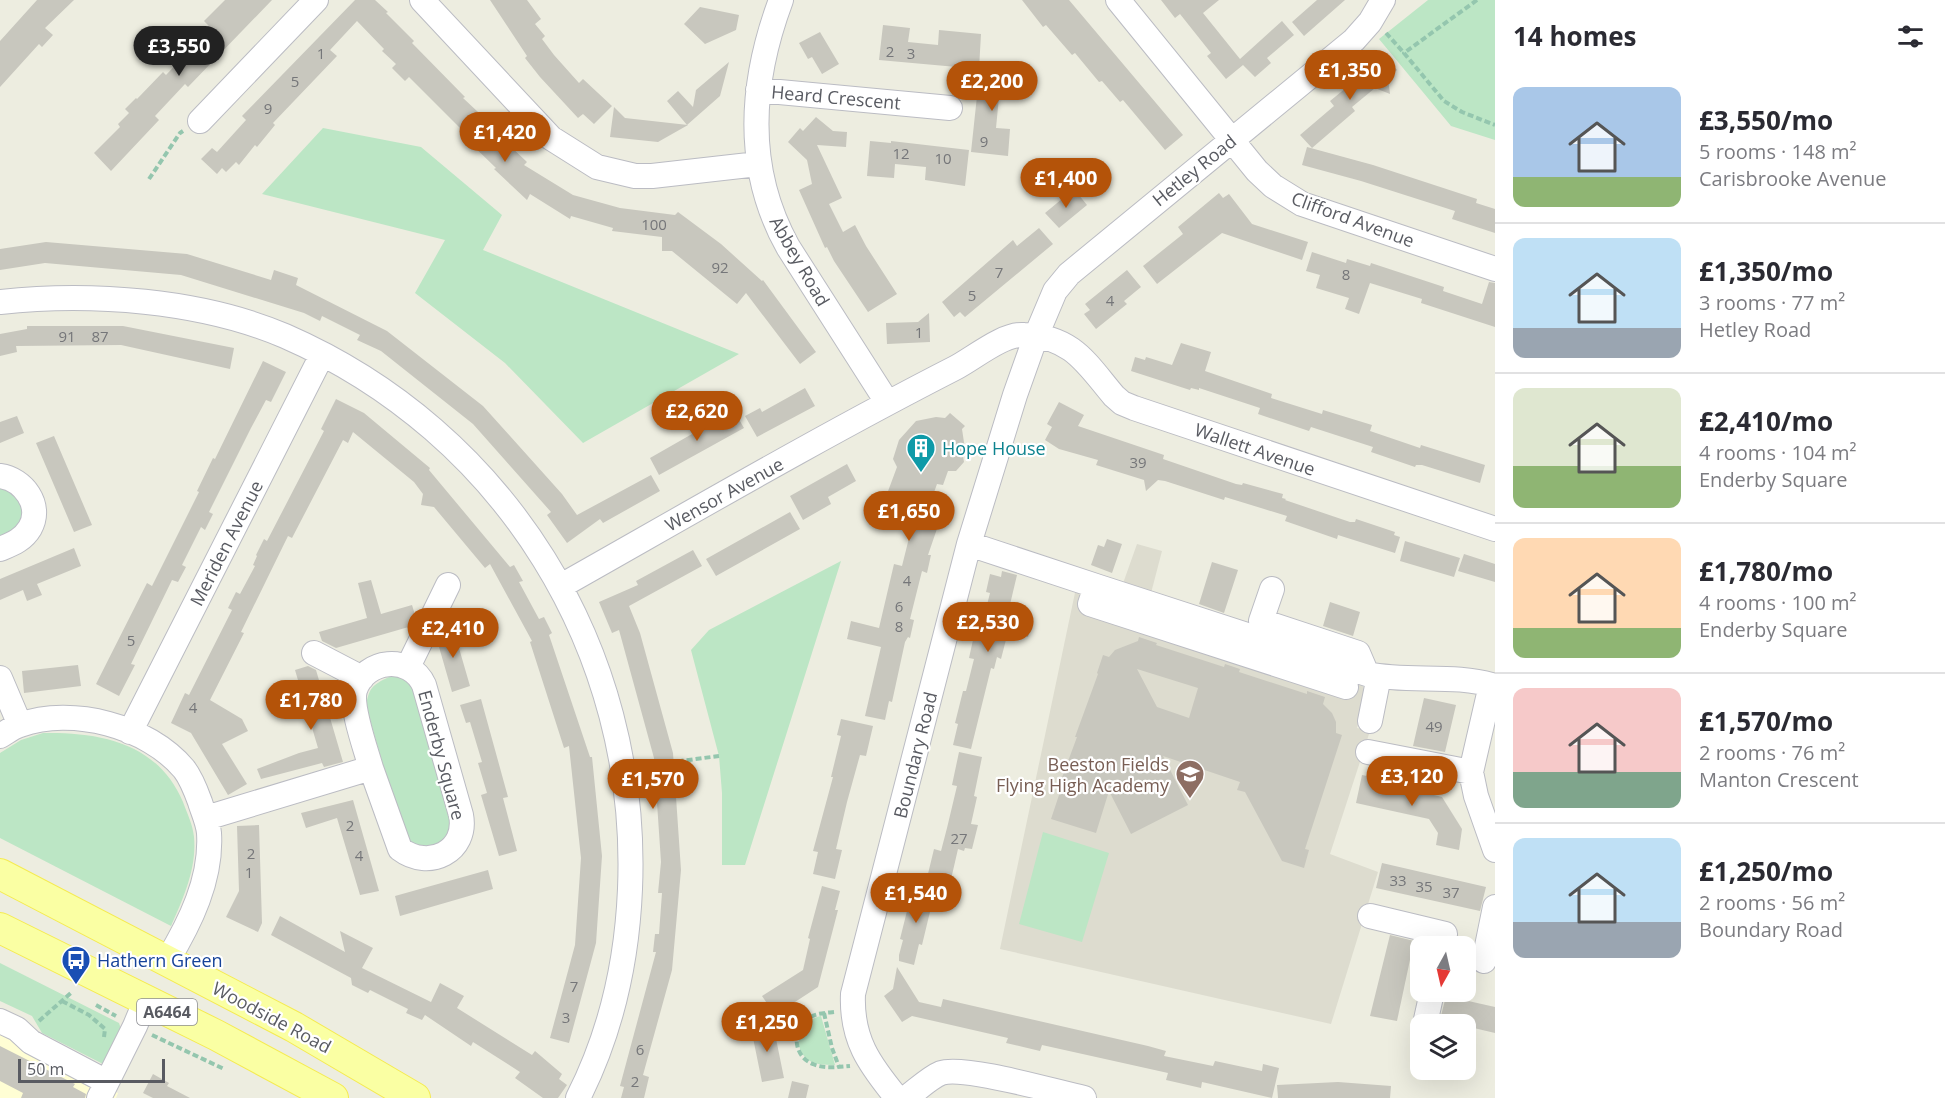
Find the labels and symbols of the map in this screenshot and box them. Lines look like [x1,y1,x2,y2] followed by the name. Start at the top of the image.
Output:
[130,26,228,77] pin: £3,550
[886,41,894,61] house number: 2
[317,43,325,63] house number: 1
[907,43,915,63] house number: 3
[1301,50,1399,101] pin: £1,350
[943,61,1041,112] pin: £2,200
[291,71,299,91] house number: 5
[770,79,902,115] street label: Heard Crescent
[264,98,272,118] house number: 9
[456,112,554,163] pin: £1,420
[1147,129,1241,211] street label: Hetley Road
[980,131,988,151] house number: 9
[892,143,910,163] house number: 12
[934,148,952,168] house number: 10
[1017,158,1115,209] pin: £1,400
[1288,186,1418,252] street label: Clifford Avenue
[765,212,835,310] street label: Abbey Road
[641,214,667,234] house number: 100
[711,257,729,277] house number: 92
[995,262,1003,282] house number: 7
[1342,264,1350,284] house number: 8
[968,285,976,305] house number: 5
[1106,290,1115,310] house number: 4
[915,322,923,342] house number: 1
[58,326,76,346] house number: 91
[91,326,109,346] house number: 87
[648,391,746,442] pin: £2,620
[1192,417,1318,481] street label: Wallett Avenue
[905,432,937,474] building icon: Hope House
[942,436,1046,460] place label: Hope House
[661,452,787,536] street label: Wensor Avenue
[1129,452,1147,472] house number: 39
[184,476,268,610] street label: Meriden Avenue
[860,491,958,542] pin: £1,650
[903,570,912,590] house number: 4
[895,596,903,616] house number: 6
[939,602,1037,653] pin: £2,530
[404,608,502,659] pin: £2,410
[895,616,903,636] house number: 8
[127,630,135,650] house number: 5
[262,680,360,731] pin: £1,780
[413,687,471,823] street label: Enderby Square
[888,689,942,821] street label: Boundary Road
[189,697,198,717] house number: 4
[1425,716,1443,736] house number: 49
[996,752,1170,797] place label: Beeston Fields Flying High Academy
[1363,756,1461,807] pin: £3,120
[1174,758,1206,800] school or university icon: Beeston Fields Flying High Academy
[604,759,702,810] pin: £1,570
[346,815,354,835] house number: 2
[950,828,968,848] house number: 27
[247,843,255,863] house number: 2
[355,845,364,865] house number: 4
[245,862,253,882] house number: 1
[1389,870,1407,890] house number: 33
[867,873,965,924] pin: £1,540
[1415,876,1433,896] house number: 35
[1442,882,1460,902] house number: 37
[1410,936,1476,1002] north arrow
[60,944,92,986] bus stop icon: Hathern Green
[97,948,223,972] place label: Hathern Green
[208,976,336,1058] street label: Woodside Road
[570,976,578,996] house number: 7
[137,999,197,1025] road number: A6464
[718,1002,816,1053] pin: £1,250
[562,1007,570,1027] house number: 3
[636,1039,644,1059] house number: 6
[18,1056,165,1084] scale bar
[631,1071,639,1091] house number: 2

